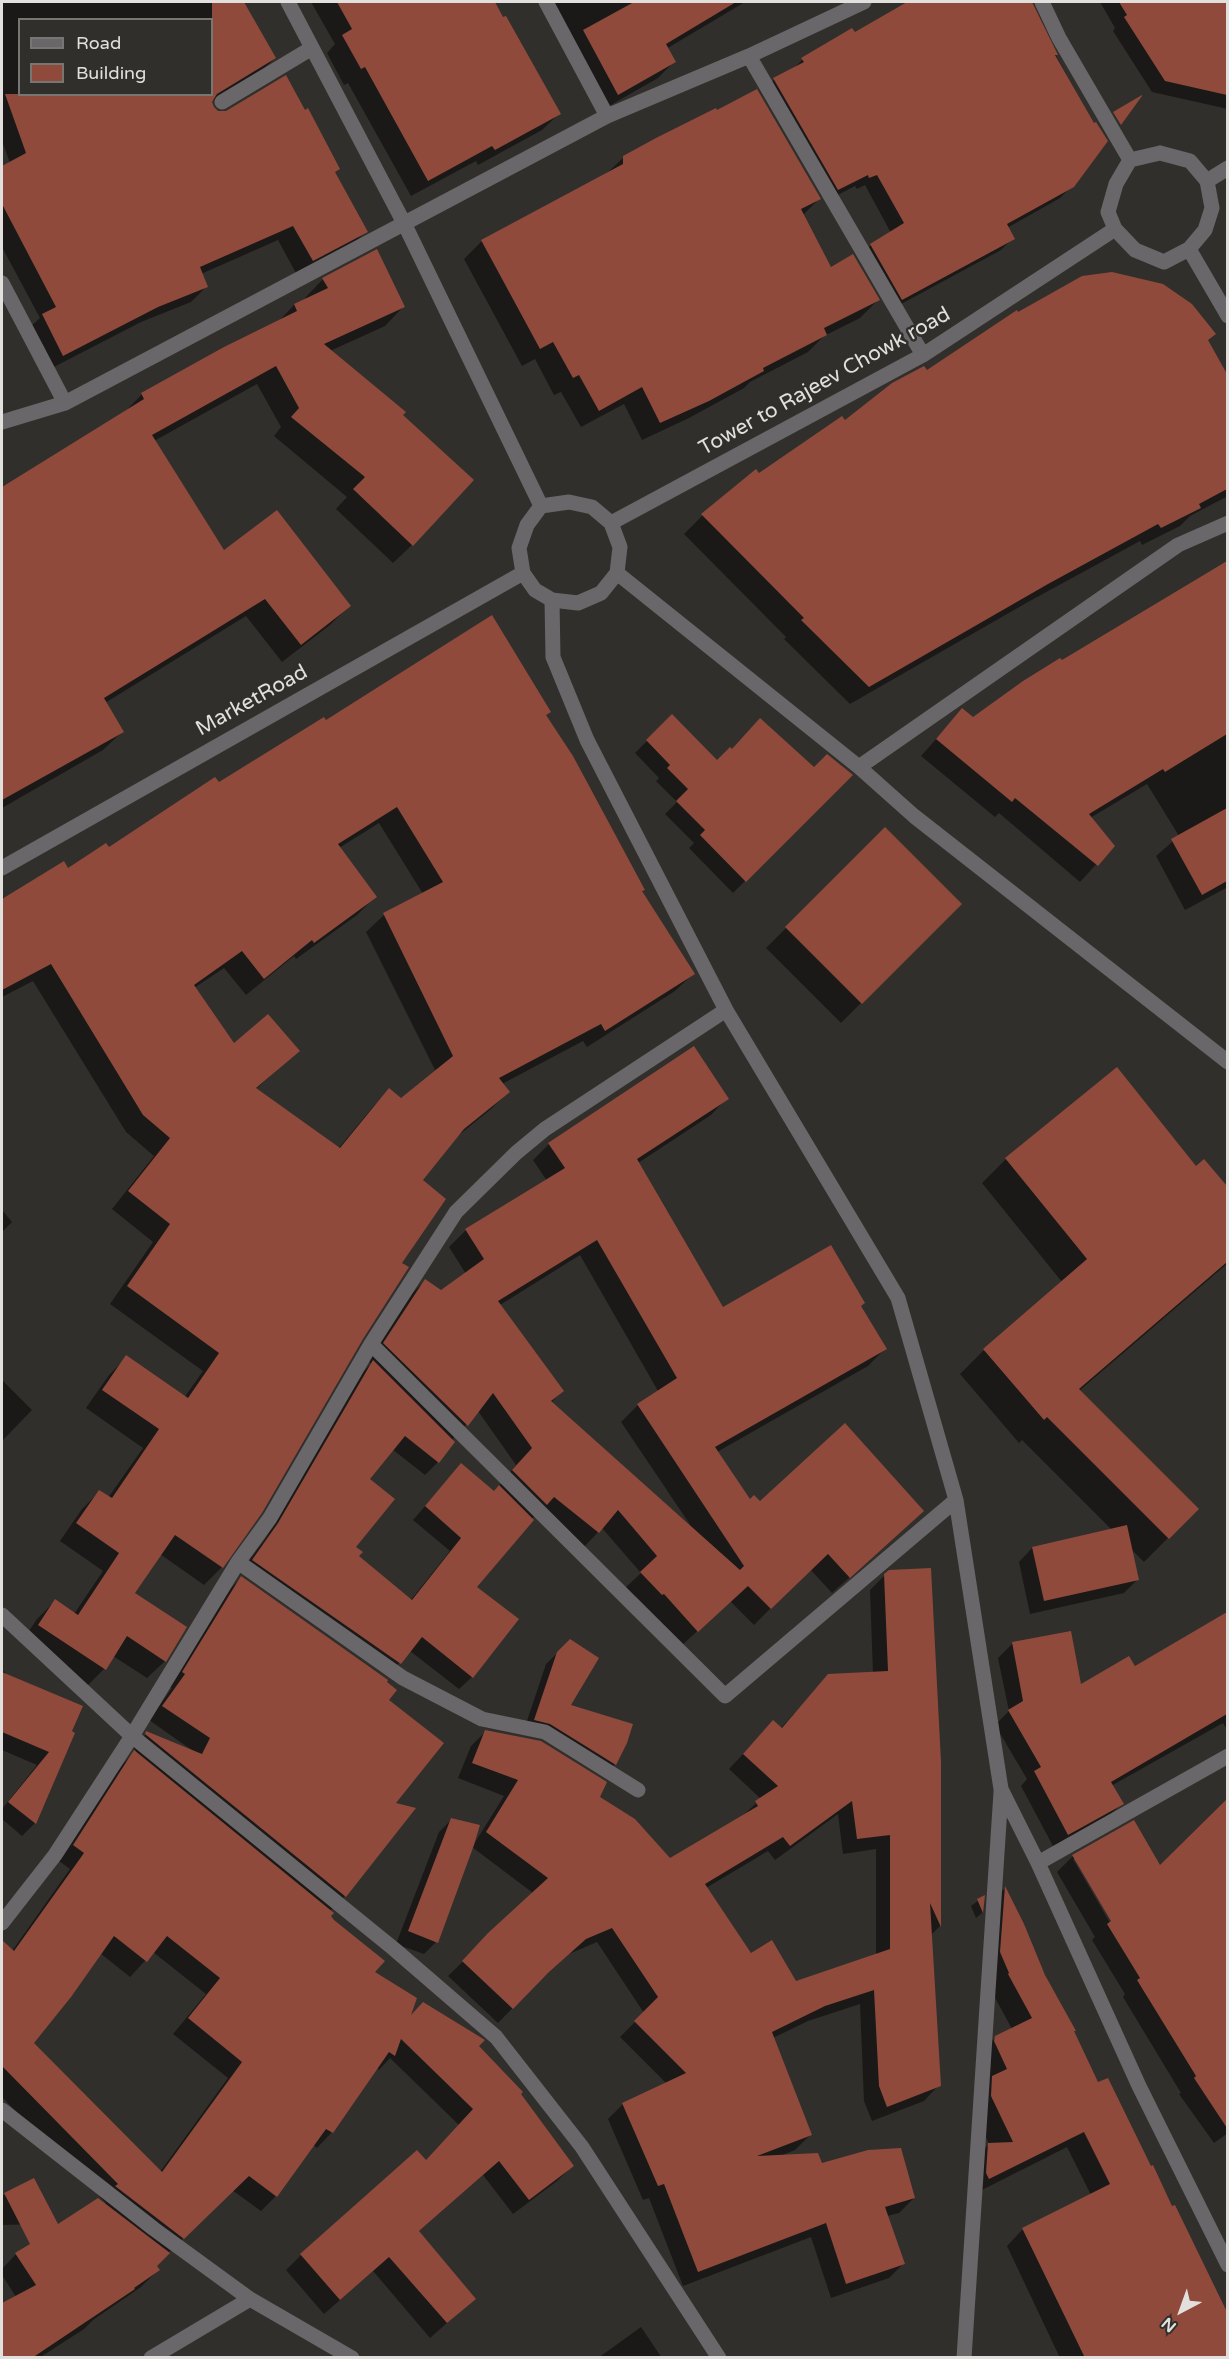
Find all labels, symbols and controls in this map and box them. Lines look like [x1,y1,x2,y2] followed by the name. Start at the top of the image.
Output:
[18,18,213,96] legend
[76,32,121,54] text: Road
[76,62,146,84] text: Building
[695,302,955,462] street label: Tower to Rajeev Chowk road
[192,660,312,742] street label: MarketRoad
[1151,2281,1211,2341] north arrow
[1158,2313,1181,2336] text: N

